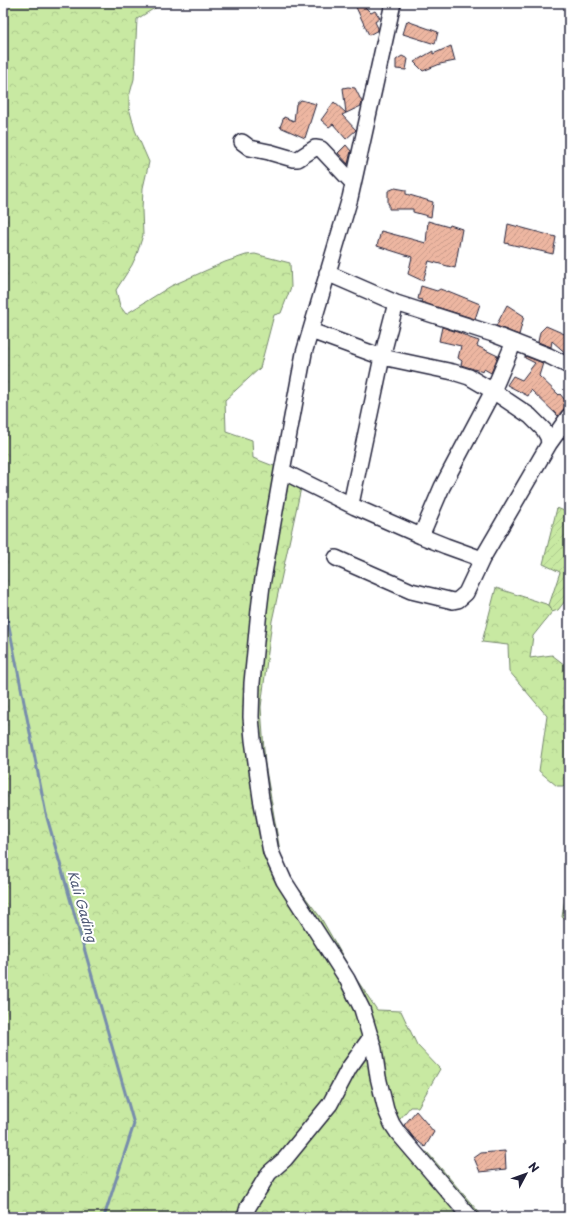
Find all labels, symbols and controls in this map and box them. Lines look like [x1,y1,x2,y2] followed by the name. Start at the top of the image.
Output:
[64,868,103,945] water label: Kali Gading
[506,1154,546,1194] north arrow
[525,1158,543,1176] text: N

